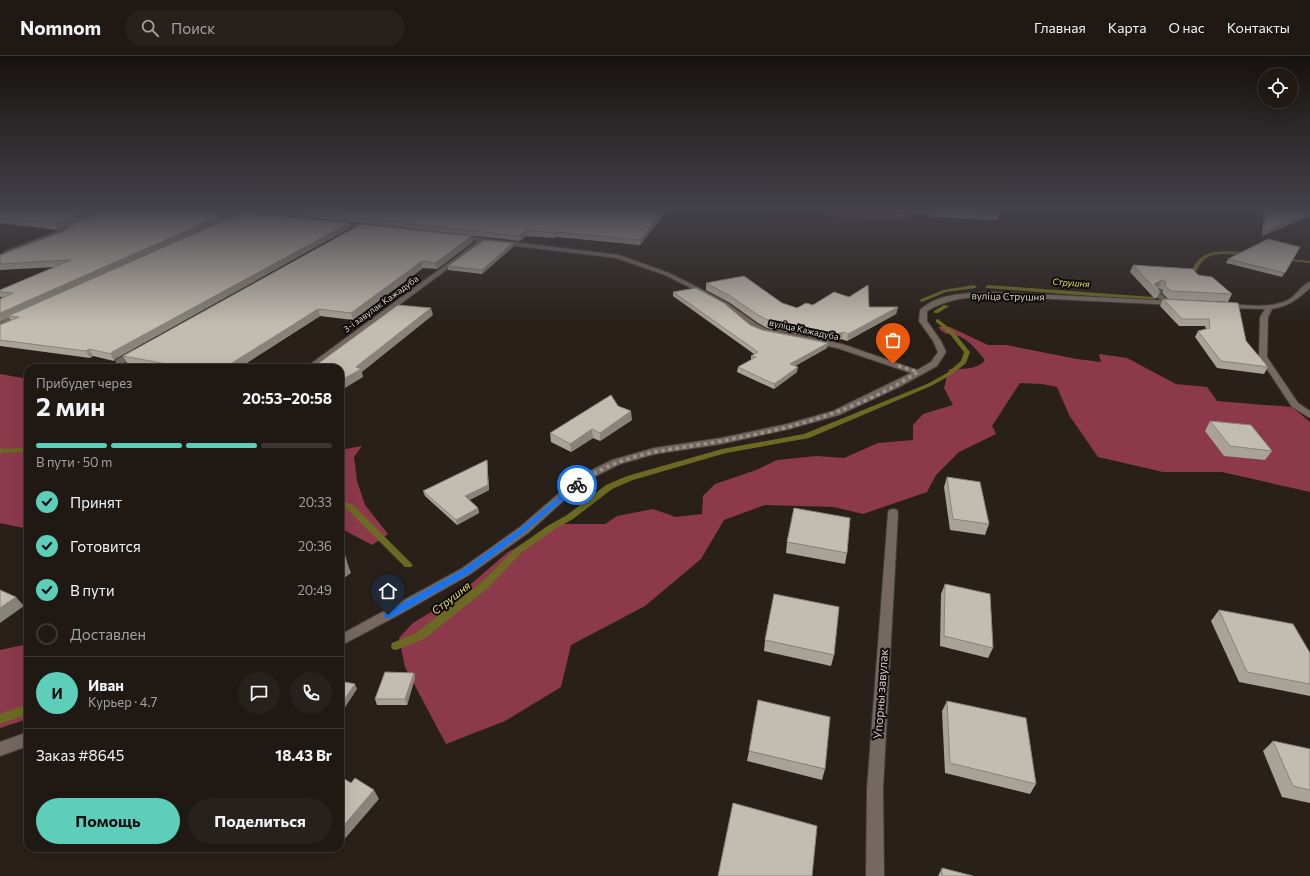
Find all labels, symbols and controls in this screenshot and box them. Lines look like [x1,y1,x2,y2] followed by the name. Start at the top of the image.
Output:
[125,10,405,46] search box
[20,16,101,39] text: Nomnom
[139,17,161,39] icon: search
[171,19,215,37] text: Поиск
[1034,19,1086,36] text: Главная
[1108,19,1146,36] text: Карта
[1168,19,1205,36] text: О нас
[1227,19,1290,36] text: Контакты
[1258,68,1298,108] map controls
[1258,68,1298,108] button: locate
[341,273,421,335] street label: 3-і завулак Кажадуба
[1052,276,1090,289] water label: Струшня
[971,289,1045,303] street label: вуліца Струшня
[768,317,840,342] street label: вуліца Кажадуба
[876,323,910,364] pin
[882,329,904,351] icon: bag
[36,375,132,391] text: Прибудет через
[243,389,332,407] text: 20:53–20:58
[36,390,105,421] text: 2 мин
[36,454,112,470] text: В пути · 50 m
[557,465,597,505] courier
[566,474,588,496] icon: bike
[36,491,58,513] icon: check
[70,493,122,511] text: Принят
[298,494,332,510] text: 20:33
[36,535,58,557] icon: check
[70,537,141,555] text: Готовится
[298,538,332,554] text: 20:36
[371,574,405,615] pin
[429,578,473,617] water label: Струшня
[36,579,58,601] icon: check
[377,580,399,602] icon: home
[70,581,115,599] text: В пути
[298,582,332,598] text: 20:49
[70,625,146,643] text: Доставлен
[870,648,890,739] street label: Упорны завулак
[238,672,280,714] button: chat
[290,672,332,714] button: phone
[88,676,124,694] text: Иван
[51,684,63,702] text: И
[88,694,157,710] text: Курьер · 4.7
[36,746,124,764] text: Заказ #8645
[275,746,332,764] text: 18.43 Br
[36,798,180,844] button: Помощь
[188,798,332,844] button: Поделиться

